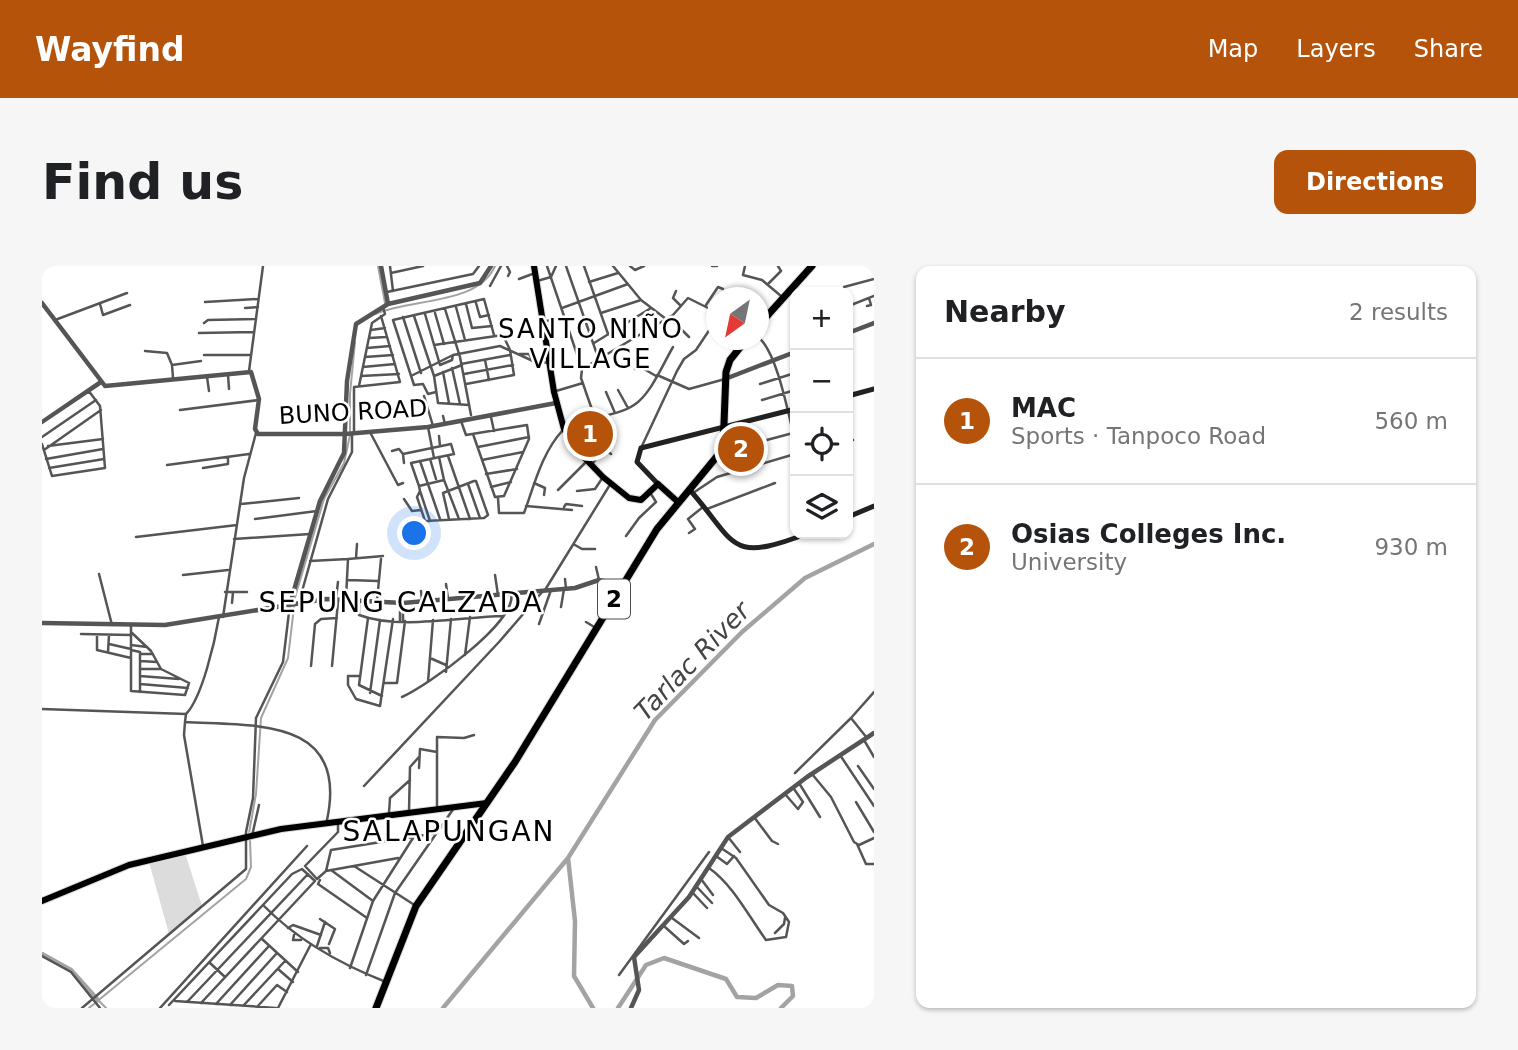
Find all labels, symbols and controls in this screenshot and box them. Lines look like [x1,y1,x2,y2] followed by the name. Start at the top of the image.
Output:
[35,30,185,69] text: Wayfind
[1208,35,1258,63] text: Map
[1296,35,1376,63] text: Layers
[1414,35,1483,63] text: Share
[1274,150,1476,214] button: Directions
[42,154,243,211] text: Find us
[706,287,769,350] north arrow
[790,287,853,539] map controls
[790,287,853,350] button: +
[944,294,1066,329] text: Nearby
[1349,299,1448,325] text: 2 results
[498,313,684,374] district label: SANTO NIÑO VILLAGE
[790,350,853,413] button: −
[1011,393,1076,423] text: MAC
[278,394,428,430] street label: BUNO ROAD
[567,408,613,460] pin: 1
[959,408,975,434] text: 1
[1374,408,1448,434] text: 560 m
[790,413,853,476] button: locate
[718,423,764,475] pin: 2
[1011,423,1266,449] text: Sports · Tanpoco Road
[790,476,853,539] button: layers
[397,516,431,550] your location
[1011,519,1286,549] text: Osias Colleges Inc.
[959,534,975,560] text: 2
[1374,534,1448,560] text: 930 m
[1011,549,1127,575] text: University
[598,580,630,618] road number: 2
[258,586,544,619] district label: SEPUNG CALZADA
[628,594,757,726] water label: Tarlac River
[343,815,555,848] district label: SALAPUNGAN

